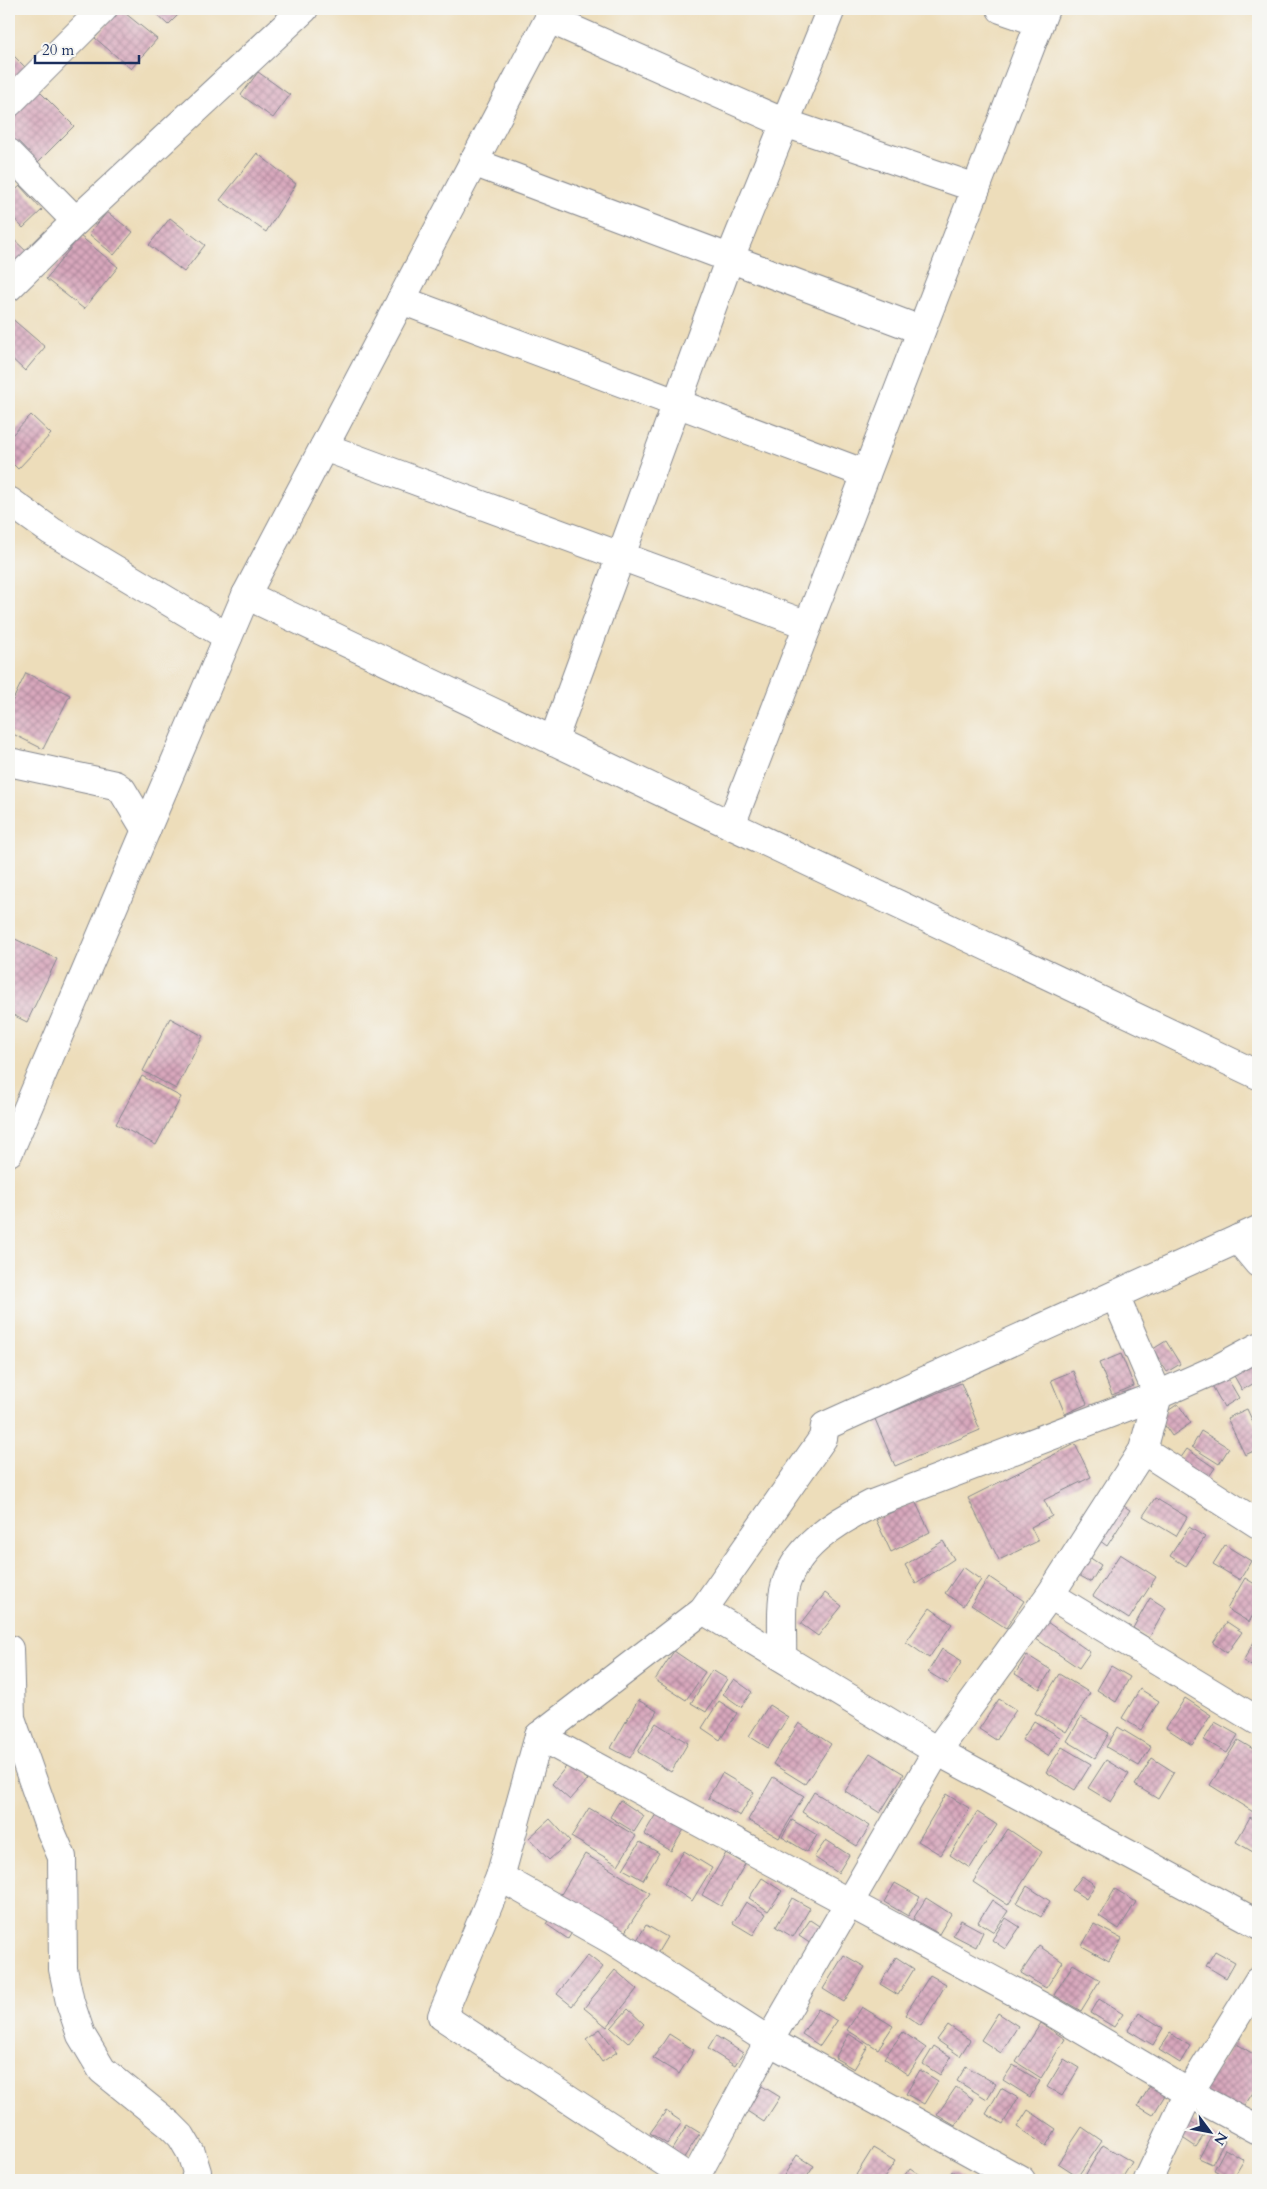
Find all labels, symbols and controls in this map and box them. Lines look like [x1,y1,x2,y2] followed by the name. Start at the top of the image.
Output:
[35,32,139,64] scale bar
[42,40,74,60] text: 20 m
[1184,2106,1234,2156] north arrow
[1209,2128,1232,2149] text: N

